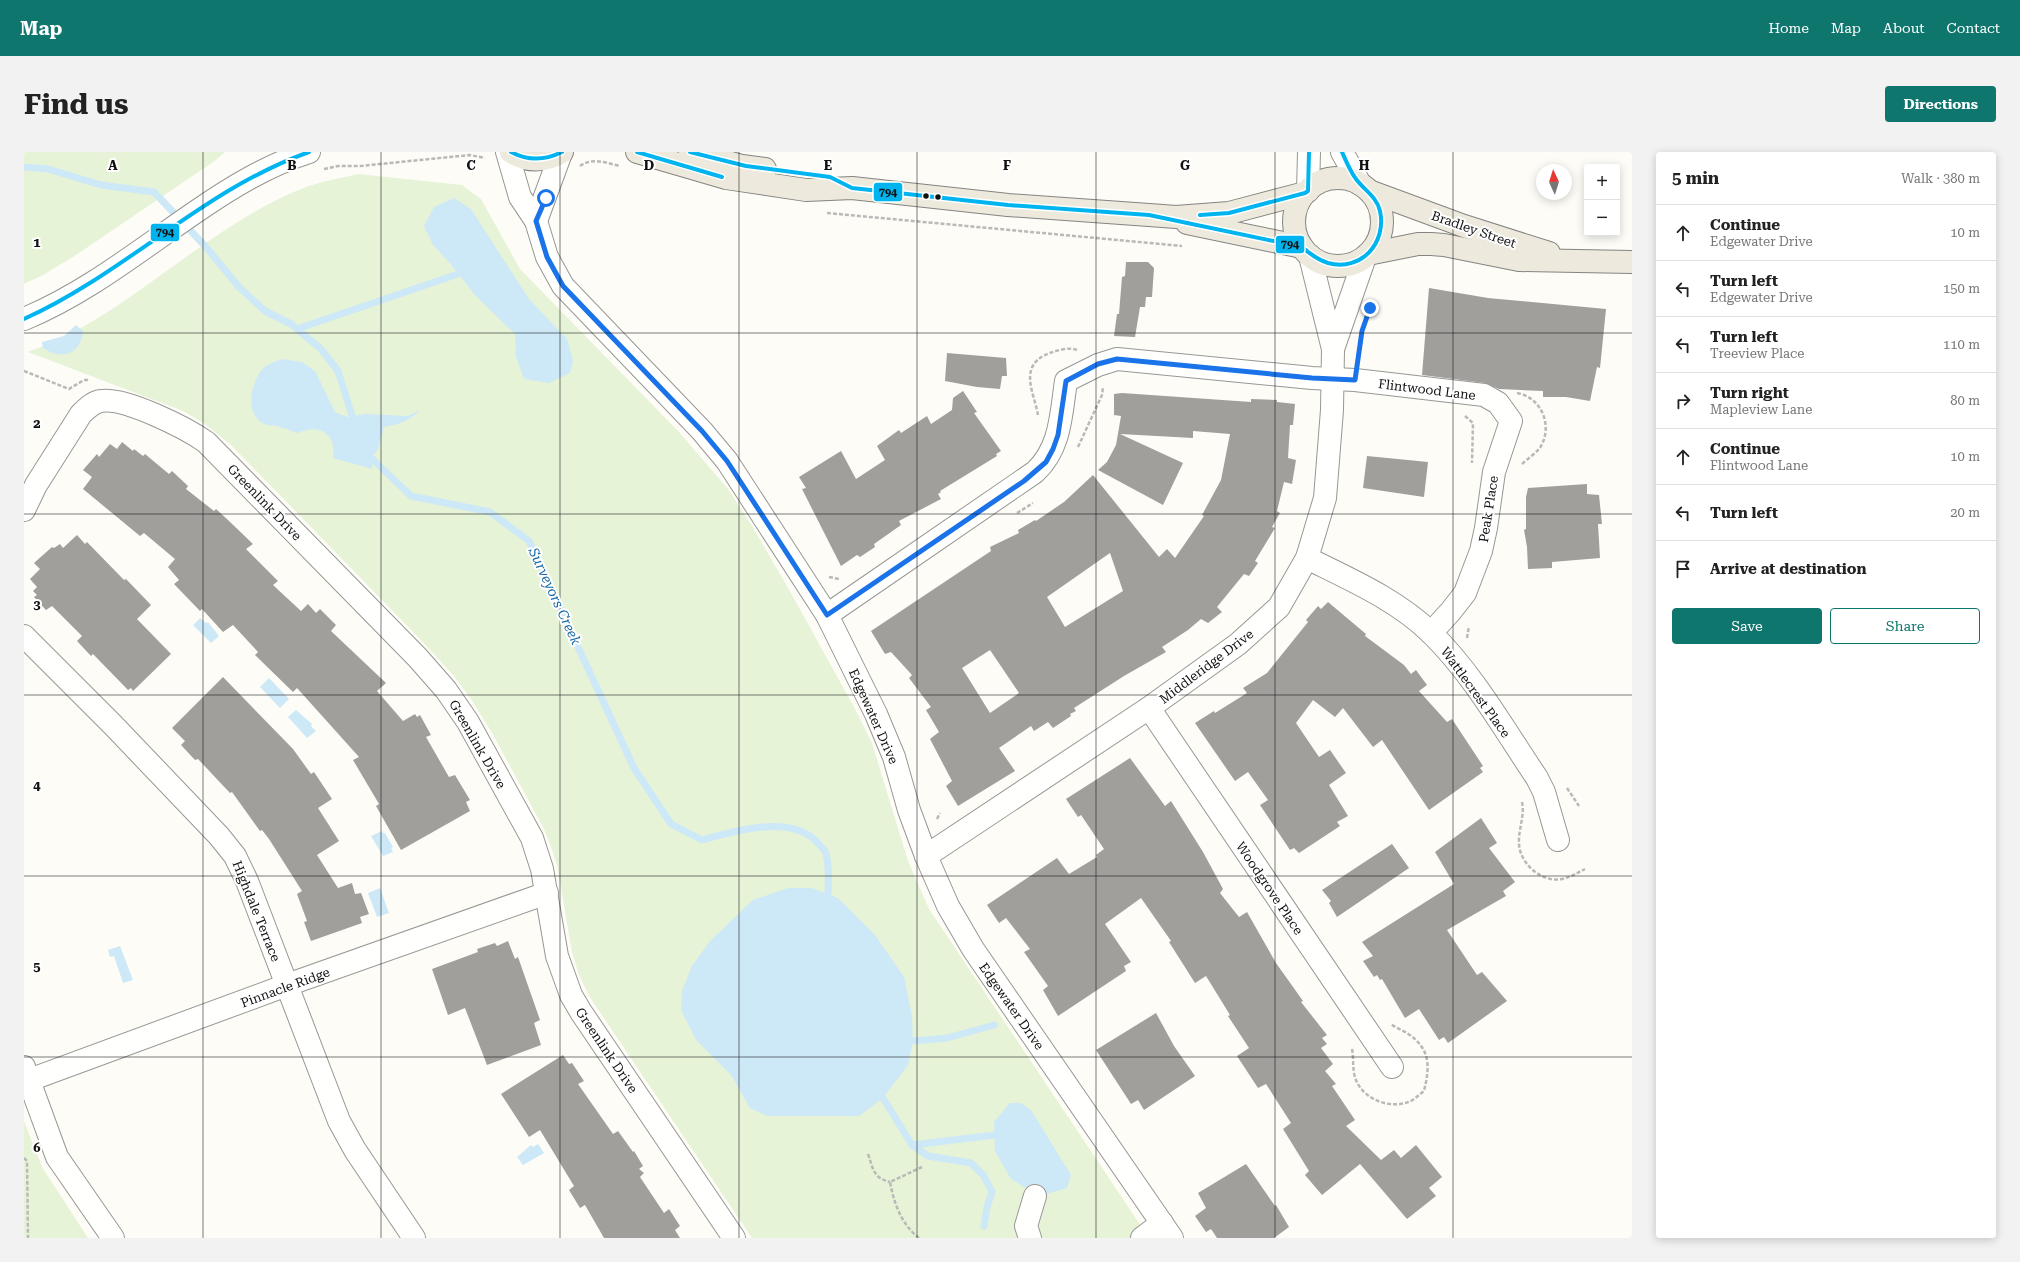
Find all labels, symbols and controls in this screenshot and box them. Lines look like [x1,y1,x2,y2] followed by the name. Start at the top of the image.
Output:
[20,17,62,40] text: Map
[1768,20,1809,36] text: Home
[1831,20,1861,36] text: Map
[1883,20,1925,36] text: About
[1947,20,2000,36] text: Contact
[1885,86,1996,122] button: Directions
[24,88,128,121] text: Find us
[108,158,118,173] text: A
[287,158,297,173] text: B
[466,158,476,173] text: C
[644,158,654,173] text: D
[824,158,832,173] text: E
[1003,158,1011,173] text: F
[1180,158,1190,173] text: G
[1359,158,1370,173] text: H
[1536,164,1572,200] north arrow
[1584,164,1620,236] map controls
[1584,164,1620,200] button: +
[1672,168,1719,188] text: 5 min
[1901,171,1980,186] text: Walk · 380 m
[873,182,903,202] line badge: 794
[879,186,898,199] text: 794
[537,189,555,207] route start
[921,191,931,201] unlabelled marker
[933,192,943,202] unlabelled marker
[1584,200,1620,236] button: −
[1430,208,1518,251] street label: Bradley Street
[1710,216,1780,234] text: Continue
[1672,222,1694,244] icon: ahead
[150,223,180,242] line badge: 794
[1950,225,1980,240] text: 10 m
[156,226,175,239] text: 794
[1710,234,1813,249] text: Edgewater Drive
[33,235,41,250] text: 1
[1275,235,1305,254] line badge: 794
[1281,238,1300,251] text: 794
[1710,272,1778,290] text: Turn left
[1672,278,1694,300] icon: left
[1943,281,1980,296] text: 150 m
[1710,290,1813,305] text: Edgewater Drive
[1361,299,1379,317] route end
[1710,328,1778,346] text: Turn left
[1672,334,1694,356] icon: left
[1943,337,1980,352] text: 110 m
[1710,346,1804,361] text: Treeview Place
[1377,376,1477,403] street label: Flintwood Lane
[1710,384,1789,402] text: Turn right
[1672,390,1694,412] icon: right
[1950,393,1980,408] text: 80 m
[1710,402,1812,417] text: Mapleview Lane
[33,416,41,431] text: 2
[1710,440,1780,458] text: Continue
[1672,446,1694,468] icon: ahead
[1950,449,1980,464] text: 10 m
[1710,458,1808,473] text: Flintwood Lane
[225,461,305,543] street label: Greenlink Drive
[1476,475,1501,544] street label: Peak Place
[1672,502,1694,524] icon: left
[1710,504,1778,522] text: Turn left
[1950,505,1980,520] text: 20 m
[525,544,585,647] water label: Surveyors Creek
[1672,558,1694,580] icon: arrive
[1710,560,1866,578] text: Arrive at destination
[33,597,41,612] text: 3
[1672,608,1822,644] button: Save
[1830,608,1980,644] button: Share
[1156,626,1256,707] street label: Middleridge Drive
[1438,644,1513,740] street label: Wattlecrest Place
[846,666,901,766] street label: Edgewater Drive
[446,697,509,791] street label: Greenlink Drive
[33,778,41,793] text: 4
[1233,839,1306,937] street label: Woodgrove Place
[229,859,284,964] street label: Highdale Terrace
[33,959,41,974] text: 5
[976,960,1047,1053] street label: Edgewater Drive
[239,964,332,1011] street label: Pinnacle Ridge
[572,1005,641,1096] street label: Greenlink Drive
[33,1140,41,1155] text: 6

